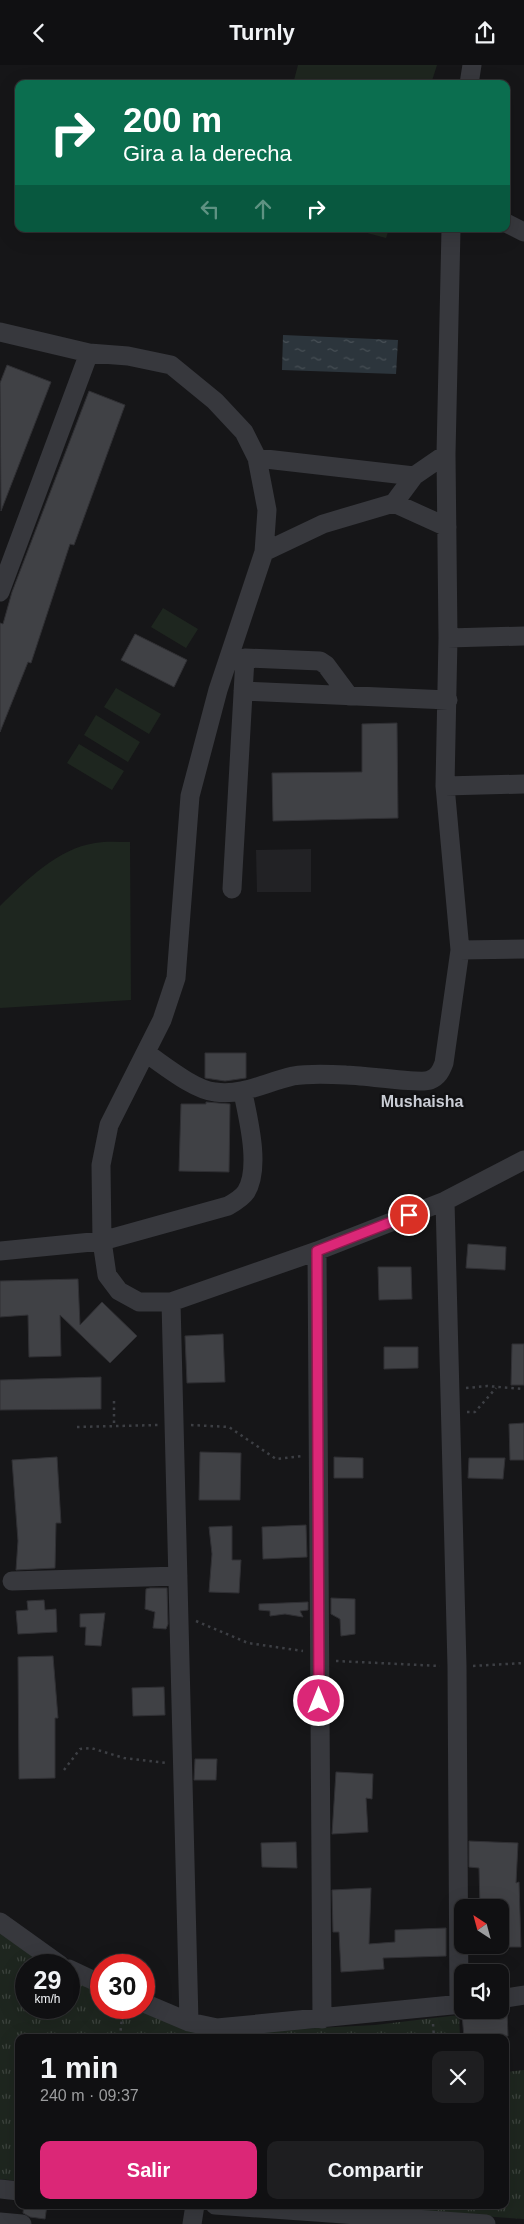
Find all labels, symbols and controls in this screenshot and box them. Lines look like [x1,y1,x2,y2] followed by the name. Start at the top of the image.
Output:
[25,19,53,47] icon: back
[471,19,499,47] icon: share
[229,20,295,45] text: Turnly
[40,100,105,165] icon: right
[123,100,222,139] text: 200 m
[123,141,292,166] text: Gira a la derecha
[196,195,224,223] icon: left
[249,195,277,223] icon: ahead
[302,195,330,223] icon: right
[381,1093,463,1110] district label: Mushaisha
[388,1194,430,1236] pin
[395,1201,423,1229] icon: arrive
[292,1674,344,1726] position arrow
[454,1899,509,1954] north arrow
[454,1899,509,2019] map controls
[90,1954,155,2019] speed limit sign: 30
[454,1964,509,2019] button: sound
[34,1966,61,1994] text: 29
[34,1992,61,2006] text: km/h
[40,2051,118,2084] text: 1 min
[432,2051,484,2103] button: close
[40,2087,139,2104] text: 240 m · 09:37
[40,2141,257,2199] button: Salir
[267,2141,484,2199] button: Compartir

